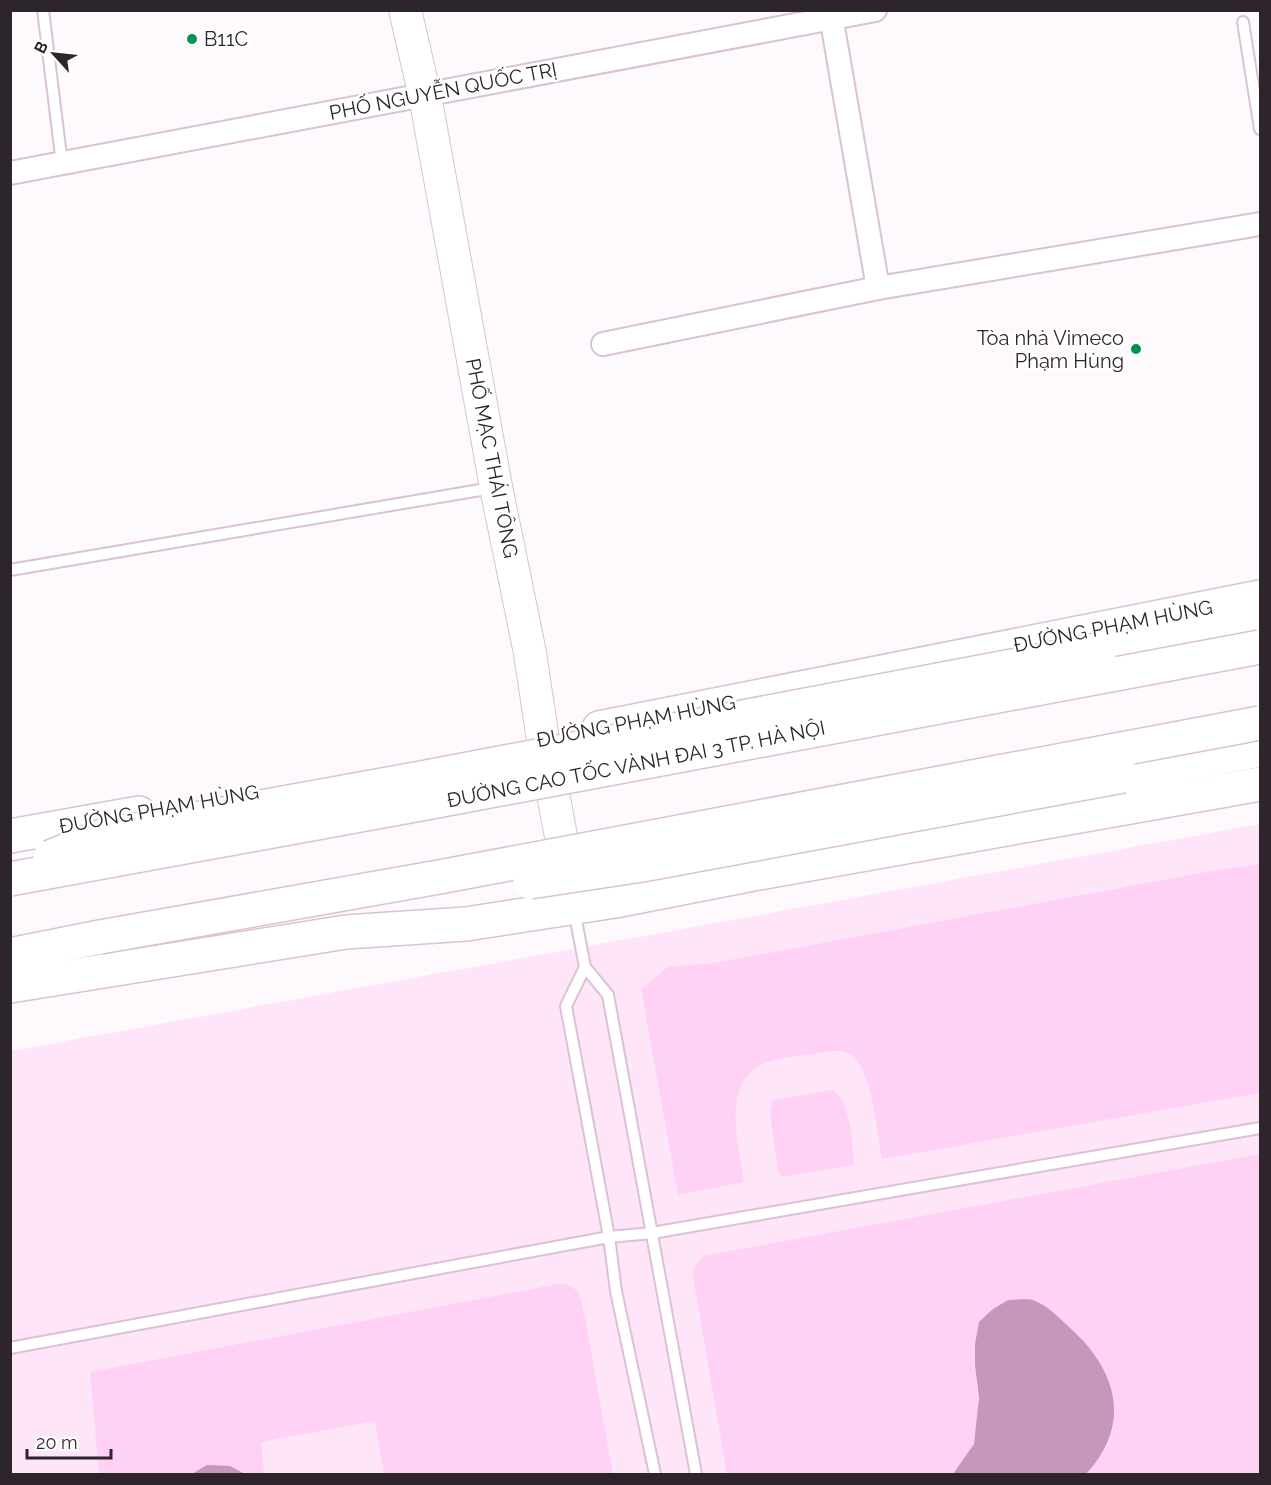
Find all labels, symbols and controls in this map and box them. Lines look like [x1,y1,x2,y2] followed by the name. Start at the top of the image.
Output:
[24,24,84,84] north arrow
[204,27,248,51] place label: B11C
[185,32,199,46] marker: B11C
[30,38,52,57] text: B
[327,55,559,125] street label: PHỐ NGUYỄN QUỐC TRỊ
[977,326,1124,373] place label: Tòa nhà Vimeco Phạm Hùng
[1129,342,1143,356] marker: Tòa nhà Vimeco Phạm Hùng
[461,356,524,560] street label: PHỐ MẠC THÁI TÔNG
[1011,595,1215,657] street label: ĐƯỜNG PHẠM HÙNG
[534,690,738,752] street label: ĐƯỜNG PHẠM HÙNG
[445,715,827,812] street label: ĐƯỜNG CAO TỐC VÀNH ĐAI 3 TP. HÀ NỘI
[57,780,261,838] street label: ĐƯỜNG PHẠM HÙNG
[27,1422,111,1460] scale bar
[36,1432,78,1453] text: 20 m

